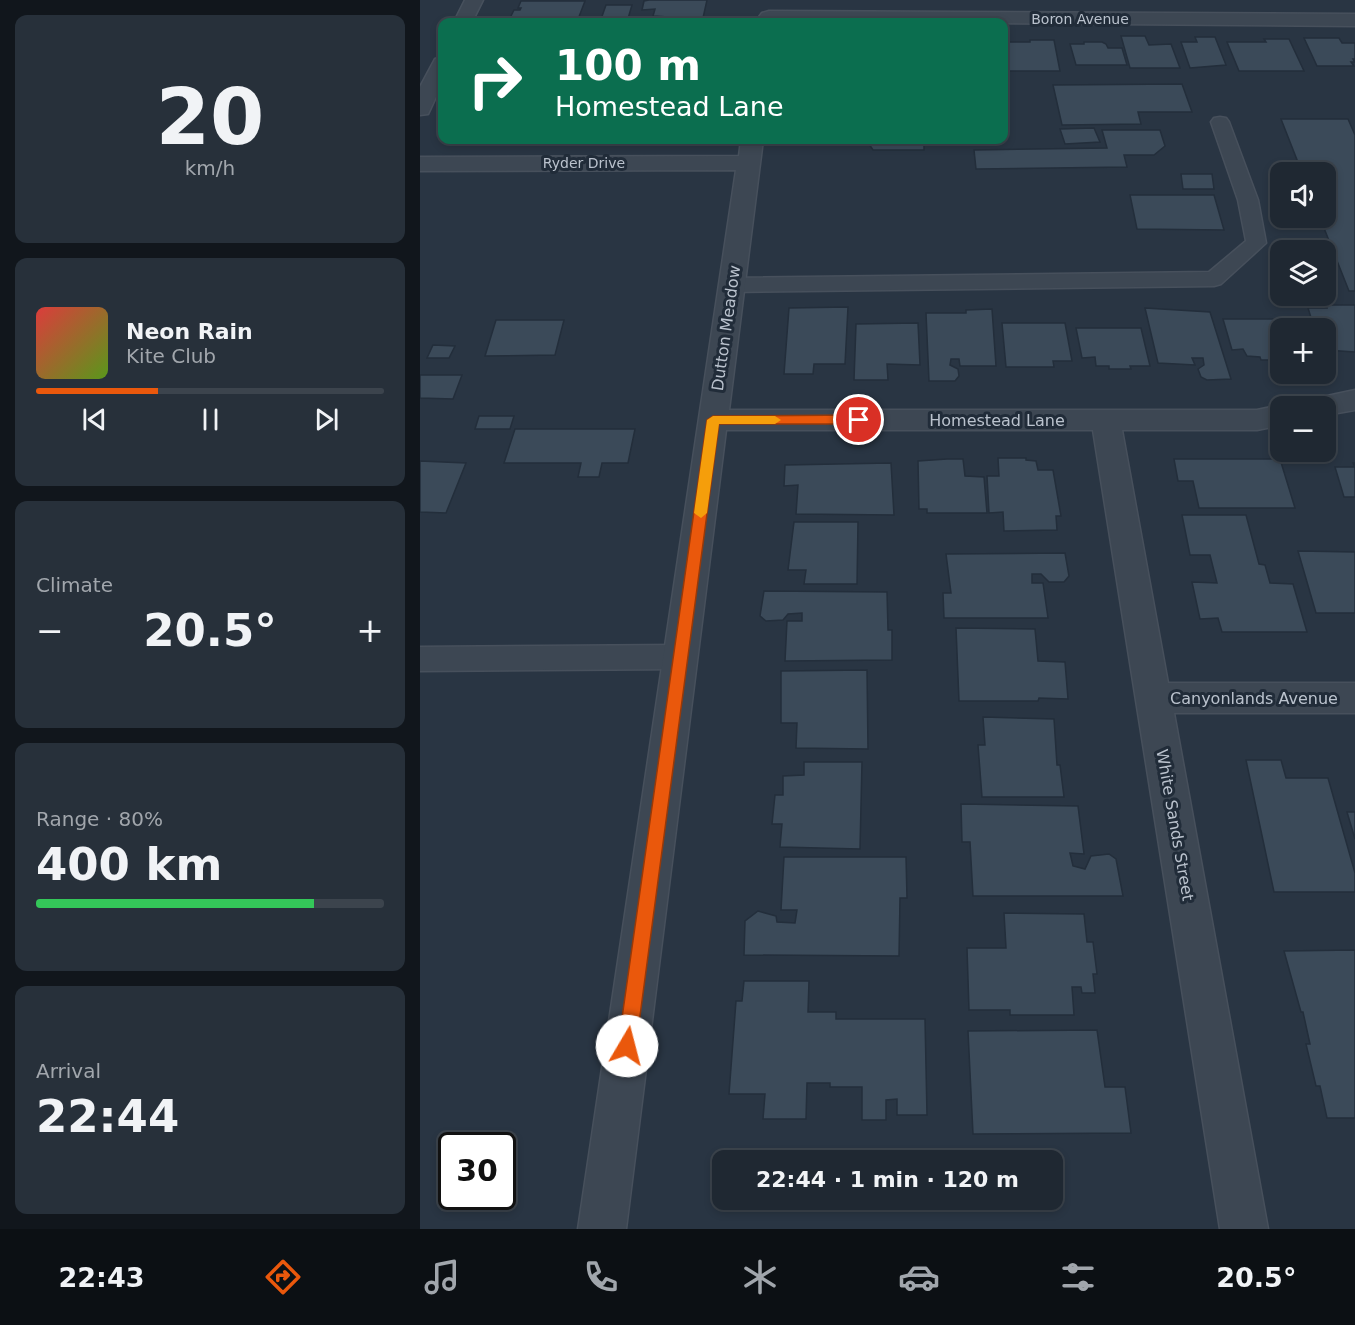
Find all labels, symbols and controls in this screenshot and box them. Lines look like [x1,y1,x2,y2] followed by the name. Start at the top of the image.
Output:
[1031,11,1129,27] street label: Boron Avenue
[555,41,701,90] text: 100 m
[456,42,534,120] icon: right
[156,72,264,162] text: 20
[555,91,784,122] text: Homestead Lane
[543,155,625,171] street label: Ryder Drive
[185,156,235,180] text: km/h
[1270,162,1336,462] map controls
[1270,162,1336,228] button: sound
[1270,240,1336,306] button: layers
[708,264,744,392] street label: Dutton Meadow
[1270,318,1336,384] button: +
[126,319,253,344] text: Neon Rain
[126,344,216,368] text: Kite Club
[833,394,884,445] pin
[1270,396,1336,462] button: −
[78,403,111,436] icon: previous
[194,403,227,436] icon: pause
[310,403,343,436] icon: next
[842,403,875,436] icon: arrive
[929,411,1065,430] street label: Homestead Lane
[36,573,113,597] text: Climate
[143,604,277,657] text: 20.5°
[36,611,64,650] text: −
[356,611,384,650] text: +
[1170,689,1338,708] street label: Canyonlands Avenue
[1152,748,1198,902] street label: White Sands Street
[36,807,163,831] text: Range · 80%
[36,838,222,891] text: 400 km
[595,1014,659,1078] position arrow
[36,1059,101,1083] text: Arrival
[36,1090,179,1143] text: 22:44
[438,1132,516,1210] speed limit sign: 30
[756,1167,1019,1192] text: 22:44 · 1 min · 120 m
[262,1256,304,1298] icon: directions
[421,1256,463,1298] icon: music
[580,1256,622,1298] icon: phone
[739,1256,781,1298] icon: climate
[898,1256,940,1298] icon: car
[1057,1256,1099,1298] icon: filters
[59,1262,145,1293] text: 22:43
[1216,1262,1296,1293] text: 20.5°

